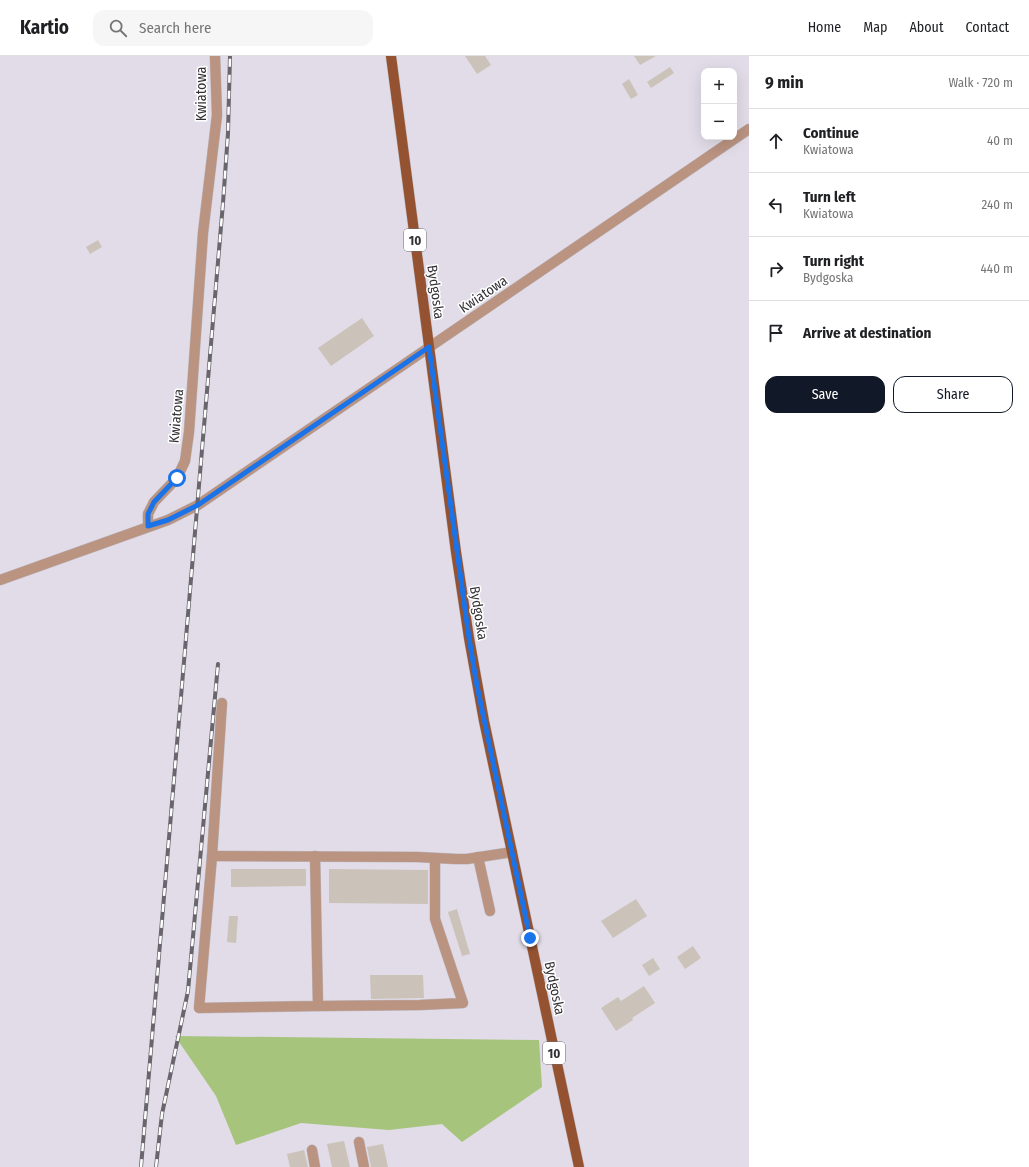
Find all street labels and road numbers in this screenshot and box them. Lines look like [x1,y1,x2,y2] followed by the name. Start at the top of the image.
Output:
[193,67,210,121] street label: Kwiatowa
[404,229,426,251] road number: 10
[423,264,448,320] street label: Bydgoska
[456,272,511,317] street label: Kwiatowa
[166,388,187,444] street label: Kwiatowa
[466,585,491,641] street label: Bydgoska
[541,960,568,1017] street label: Bydgoska
[543,1042,565,1064] road number: 10

